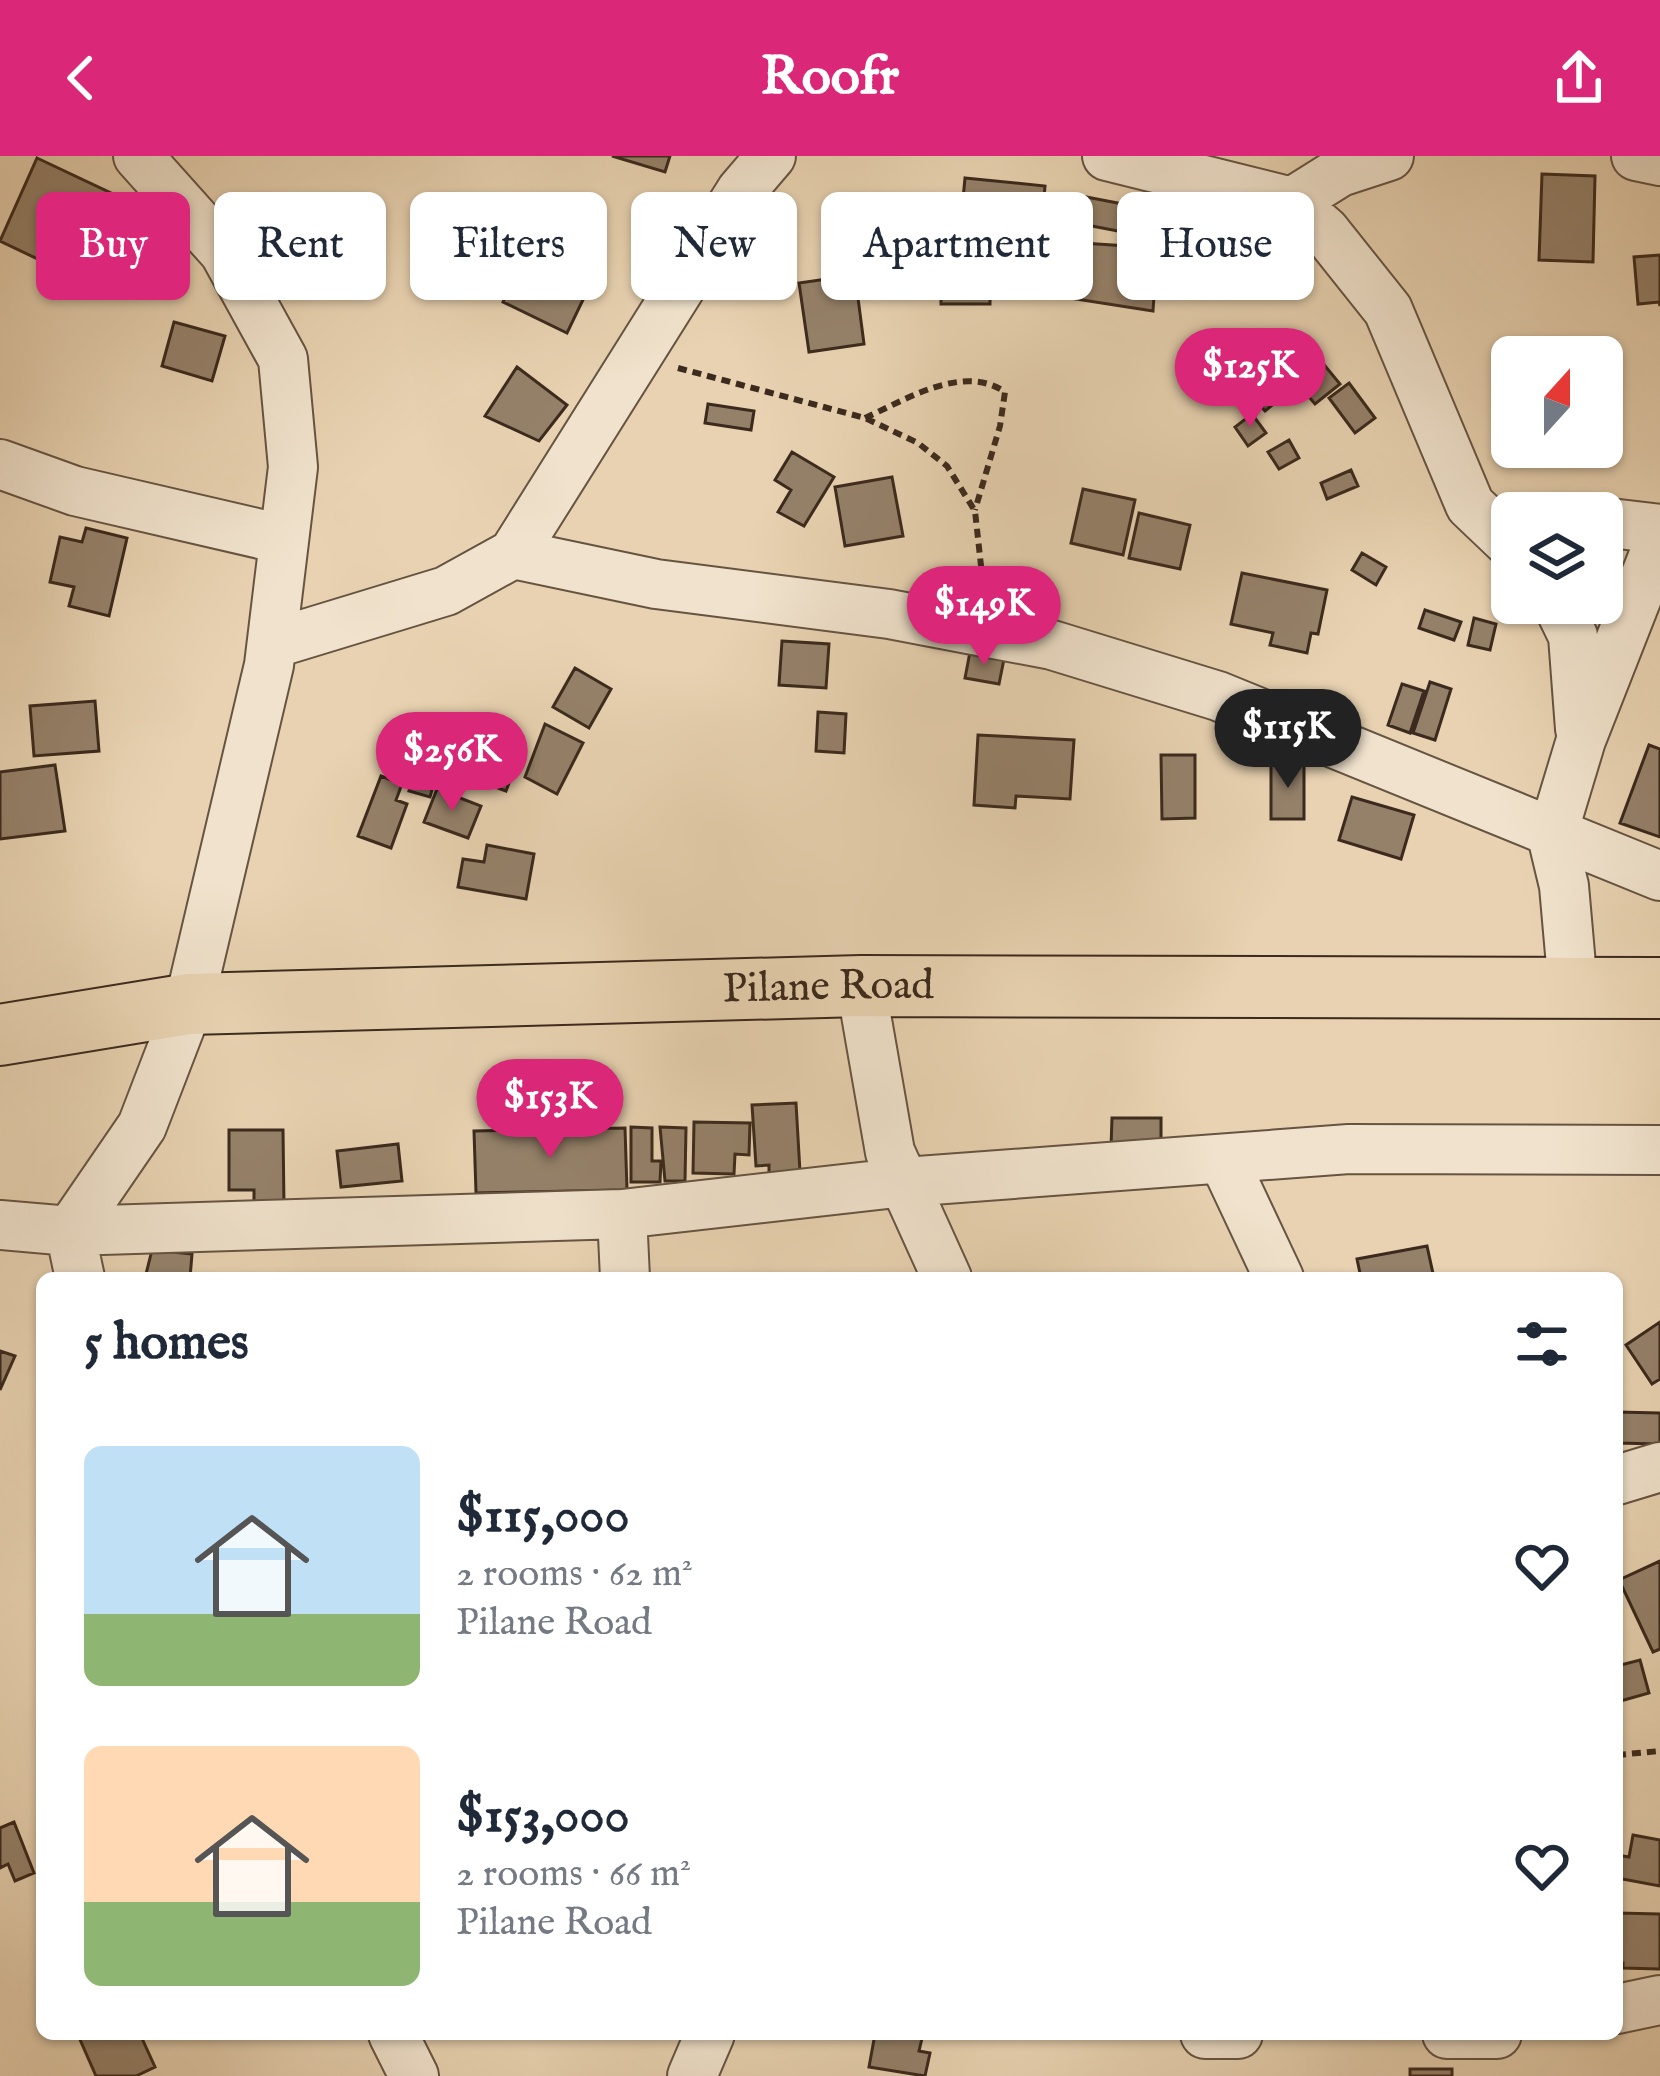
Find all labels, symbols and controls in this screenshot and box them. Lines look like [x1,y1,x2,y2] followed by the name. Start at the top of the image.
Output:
[761,44,899,113] text: Roofr
[48,45,114,111] icon: back
[1546,45,1612,111] icon: share
[36,192,190,300] chip: Buy
[214,192,386,300] chip: Rent
[410,192,607,300] chip: Filters
[631,192,797,300] chip: New
[821,192,1093,300] chip: Apartment
[1117,192,1314,300] chip: House
[1166,328,1334,430] pin: $125K
[1491,336,1623,468] north arrow
[1491,336,1623,624] map controls
[1202,342,1298,391] text: $125K
[1491,492,1623,624] button: layers
[900,566,1068,668] pin: $149K
[934,580,1034,629] text: $149K
[1204,689,1372,791] pin: $115K
[1242,703,1335,752] text: $115K
[368,712,536,814] pin: $256K
[403,726,501,775] text: $256K
[722,959,934,1016] street label: Pilane Road
[466,1059,634,1161] pin: $153K
[503,1073,597,1122] text: $153K
[1509,1311,1575,1377] icon: filters
[84,1312,249,1377] text: 5 homes
[456,1485,629,1550] text: $115,000
[180,1494,324,1638] icon: home
[1509,1533,1575,1599] icon: heart
[456,1550,693,1599] text: 2 rooms · 62 m²
[456,1599,652,1648] text: Pilane Road
[456,1785,630,1850] text: $153,000
[180,1794,324,1938] icon: home
[1509,1833,1575,1899] icon: heart
[456,1850,691,1899] text: 2 rooms · 66 m²
[456,1899,652,1948] text: Pilane Road

